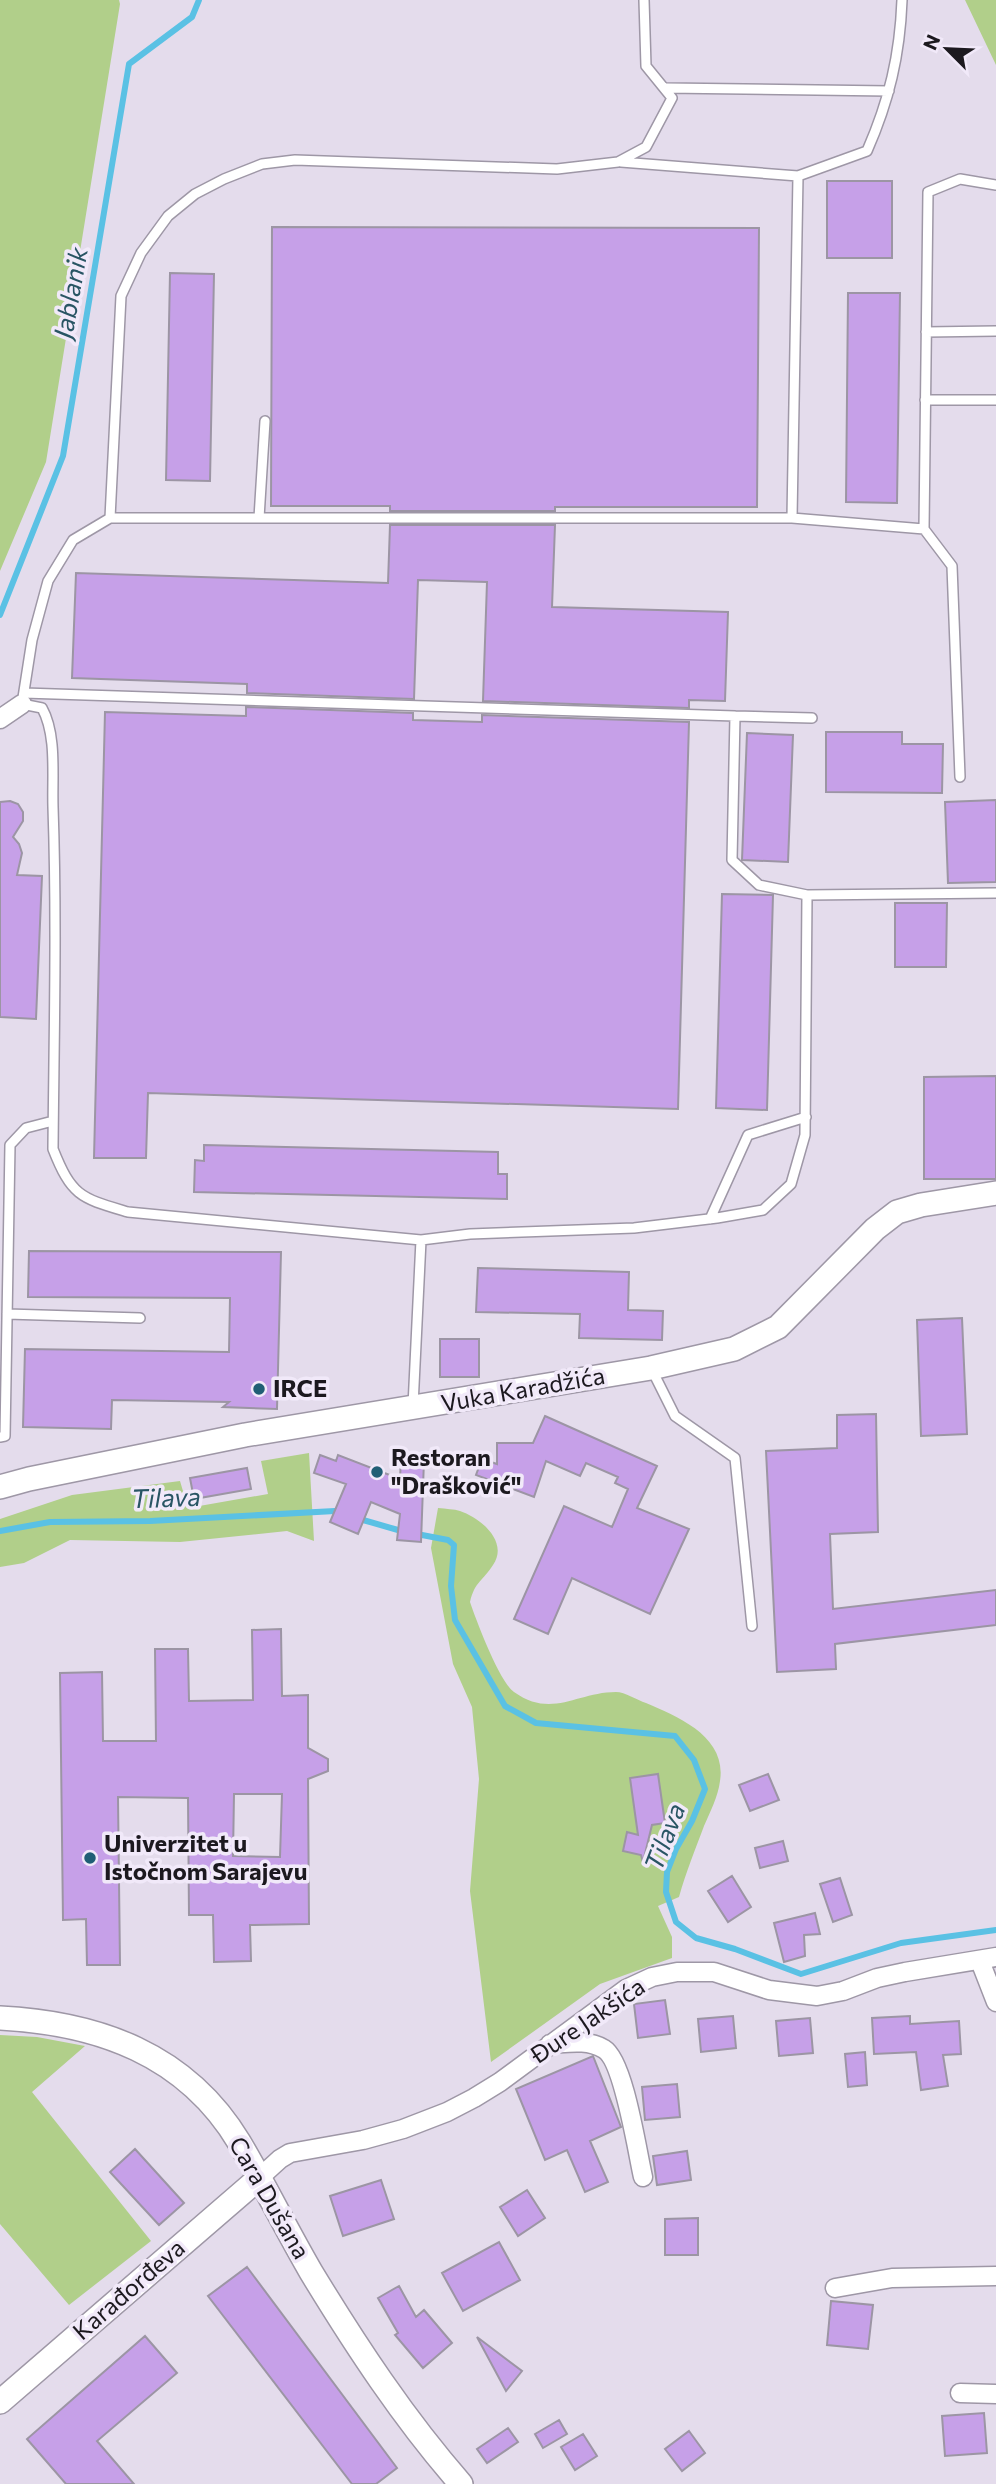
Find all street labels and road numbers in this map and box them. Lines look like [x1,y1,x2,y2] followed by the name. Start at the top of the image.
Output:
[439,1360,607,1417] street label: Vuka Karadžića
[524,1971,650,2069] street label: Đure Jakšića
[224,2131,317,2264] street label: Cara Dušana
[66,2232,190,2345] street label: Karađorđeva

